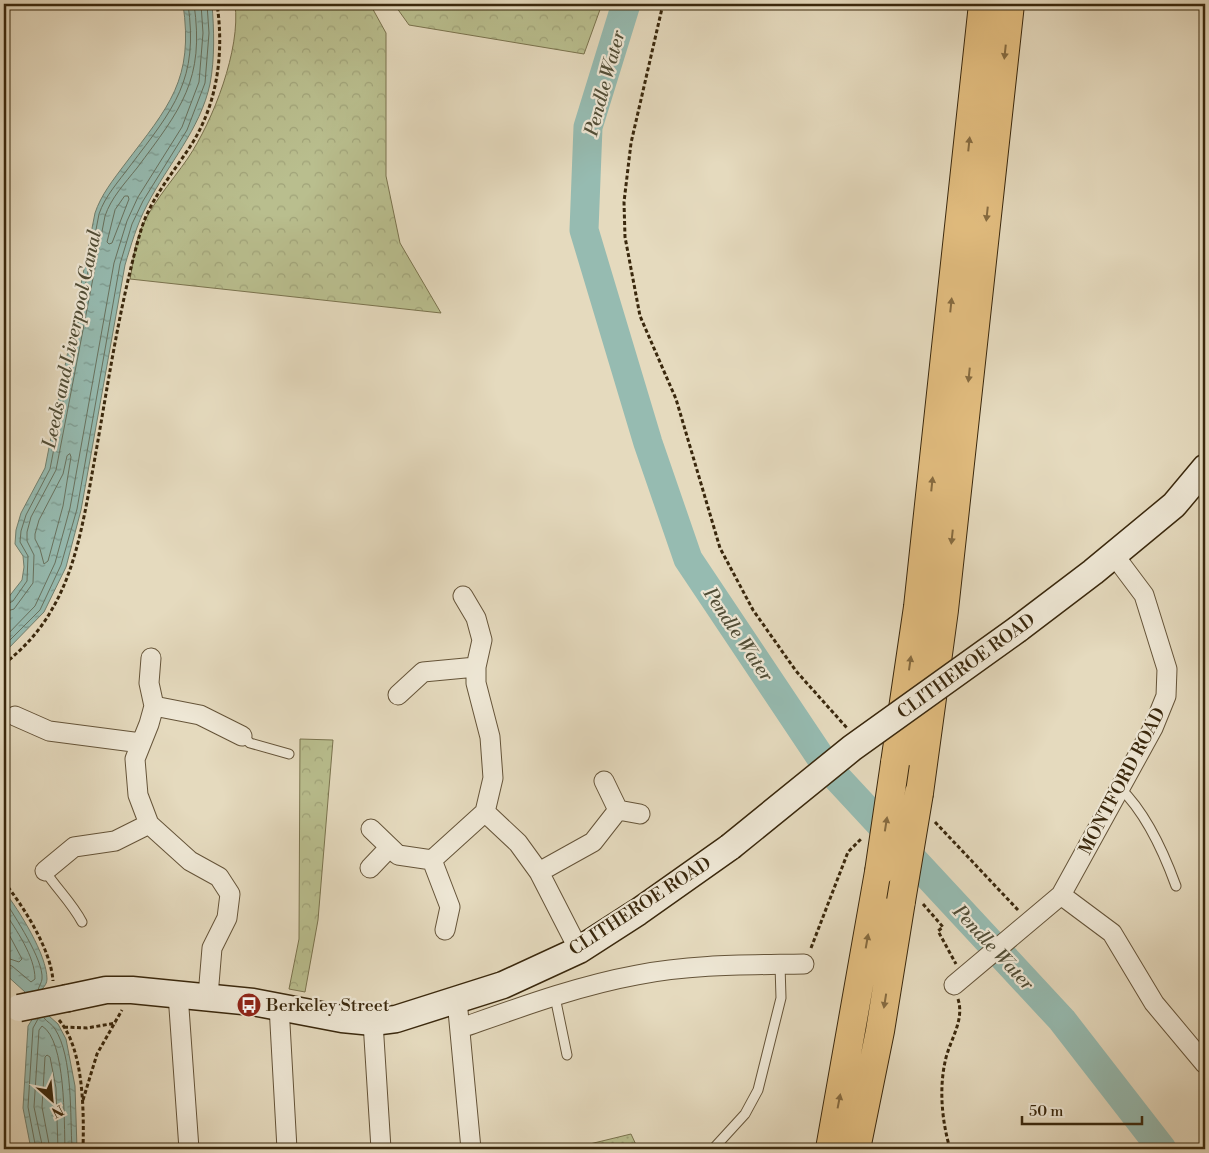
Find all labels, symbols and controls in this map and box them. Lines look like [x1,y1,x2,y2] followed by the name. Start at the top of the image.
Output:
[579,27,631,140] water label: Pendle Water
[1001,45,1009,61] one-way arrow
[965,135,973,151] one-way arrow
[983,206,991,222] one-way arrow
[37,228,107,451] water label: Leeds and Liverpool Canal
[947,297,955,313] one-way arrow
[965,368,973,384] one-way arrow
[928,476,936,492] one-way arrow
[948,529,956,545] one-way arrow
[697,582,779,687] water label: Pendle Water
[893,609,1040,724] street label: CLITHEROE ROAD
[906,655,914,671] one-way arrow
[1074,704,1171,859] street label: MONTFORD ROAD
[882,815,890,831] one-way arrow
[565,852,716,961] street label: CLITHEROE ROAD
[947,899,1040,996] water label: Pendle Water
[864,933,872,949] one-way arrow
[236,992,262,1018] bus stop icon: Berkeley Street
[880,993,888,1009] one-way arrow
[265,994,390,1017] place label: Berkeley Street
[28,1076,78,1126] north arrow
[835,1093,843,1109] one-way arrow
[1022,1093,1142,1125] scale bar
[48,1100,66,1121] text: N
[1029,1102,1063,1121] text: 50 m

